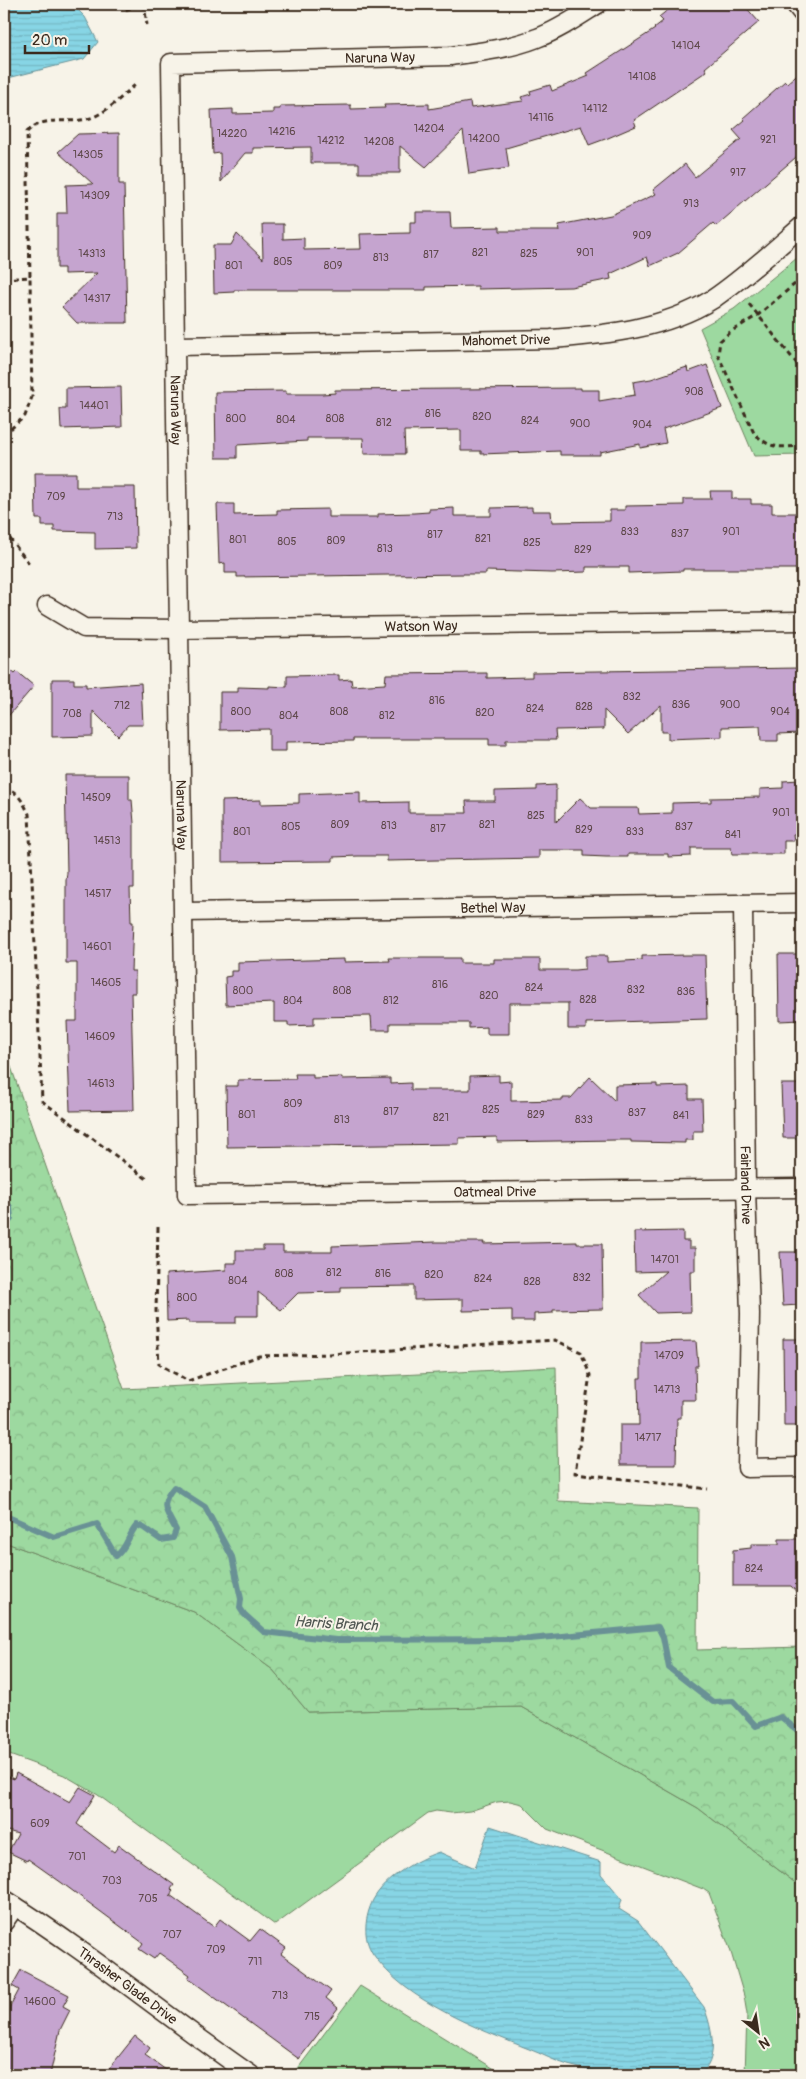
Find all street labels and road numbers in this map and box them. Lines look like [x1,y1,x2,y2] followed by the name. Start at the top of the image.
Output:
[345,49,415,67] street label: Naruna Way
[462,331,550,349] street label: Mahomet Drive
[167,375,185,445] street label: Naruna Way
[384,617,457,635] street label: Watson Way
[173,780,191,850] street label: Naruna Way
[460,899,526,916] street label: Bethel Way
[737,1145,756,1225] street label: Fairland Drive
[453,1183,536,1200] street label: Oatmeal Drive
[75,1943,181,2028] street label: Thrasher Glade Drive

